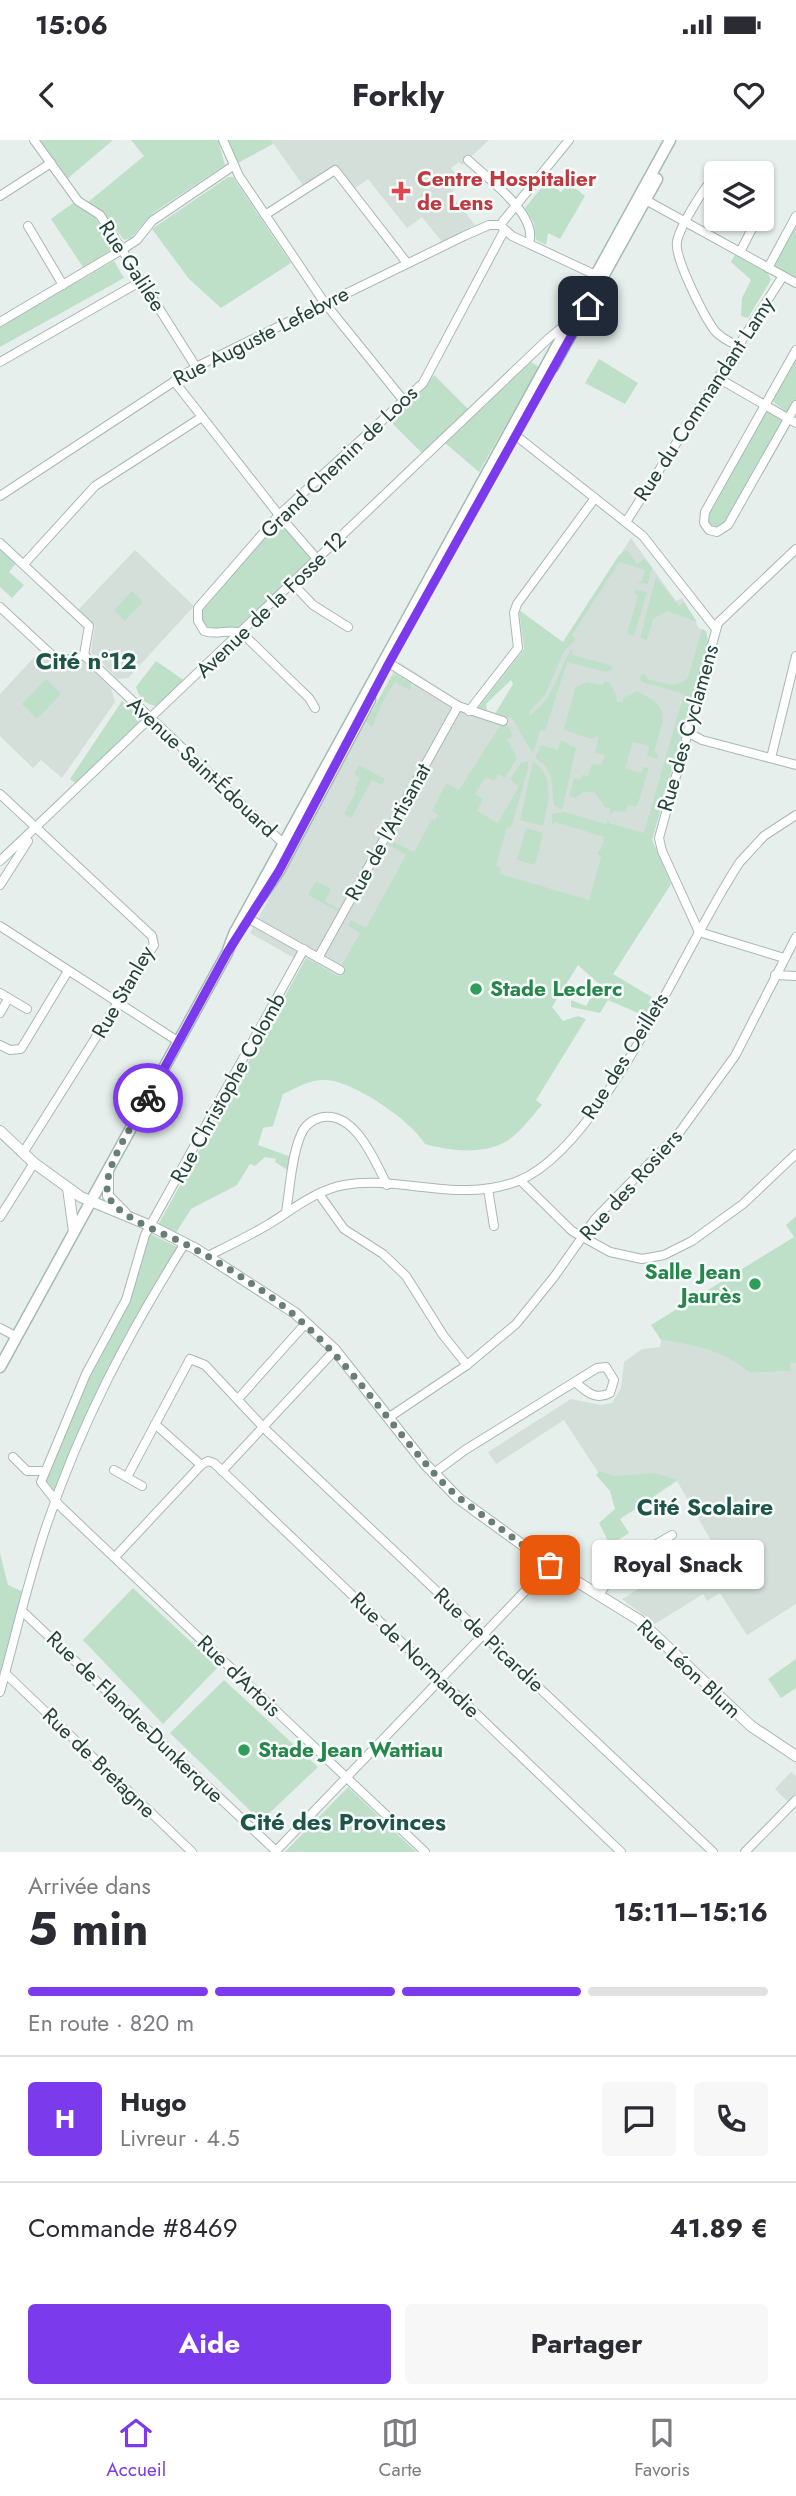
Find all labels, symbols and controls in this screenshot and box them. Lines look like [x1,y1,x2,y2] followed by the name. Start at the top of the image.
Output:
[35,6,108,44] text: 15:06
[352,72,444,118] text: Forkly
[28,76,66,114] icon: back
[730,76,768,114] icon: heart
[704,161,774,231] map controls
[704,161,774,231] button: layers
[417,164,597,218] place label: Centre Hospitalier de Lens
[391,181,411,201] marker: Centre Hospitalier de Lens
[91,215,173,318] street label: Rue Galilée
[558,276,618,336] pin
[168,279,354,393] street label: Rue Auguste Lefebvre
[569,287,607,325] icon: home
[626,290,782,507] street label: Rue du Commandant Lamy
[254,379,424,545] street label: Grand Chemin de Loos
[189,525,353,685] street label: Avenue de la Fosse 12
[650,641,726,815] street label: Rue des Cyclamens
[36,643,136,678] district label: Cité n°12
[121,690,283,844] street label: Avenue Saint-Édouard
[338,758,438,906] street label: Rue de l'Artisanat
[84,940,162,1044] street label: Rue Stanley
[490,974,622,1004] place label: Stade Leclerc
[468,981,484,997] marker: Stade Leclerc
[163,987,293,1189] street label: Rue Christophe Colomb
[574,987,676,1125] street label: Rue des Oeillets
[113,1063,183,1133] courier
[129,1079,167,1117] icon: bike
[573,1123,689,1247] street label: Rue des Rosiers
[645,1257,741,1311] place label: Salle Jean Jaurès
[747,1276,763,1292] marker: Salle Jean Jaurès
[637,1490,773,1524] district label: Cité Scolaire
[520,1535,580,1595] pin
[592,1540,764,1590] callout: Royal Snack
[531,1546,569,1584] icon: bag
[613,1547,743,1581] text: Royal Snack
[427,1581,551,1699] street label: Rue de Picardie
[344,1585,487,1725] street label: Rue de Normandie
[630,1613,748,1725] street label: Rue Léon Blum
[40,1624,231,1810] street label: Rue de Flandre-Dunkerque
[190,1628,288,1724] street label: Rue d'Artois
[36,1701,163,1825] street label: Rue de Bretagne
[258,1735,443,1765] place label: Stade Jean Wattiau
[236,1742,252,1758] marker: Stade Jean Wattiau
[240,1804,446,1839] district label: Cité des Provinces
[28,1869,151,1903] text: Arrivée dans
[614,1893,768,1931] text: 15:11–15:16
[28,1896,148,1962] text: 5 min
[28,2006,194,2040] text: En route · 820 m
[602,2082,676,2156] button: chat
[694,2082,768,2156] button: phone
[120,2083,187,2121] text: Hugo
[55,2100,75,2138] text: H
[120,2121,240,2155] text: Livreur · 4.5
[28,2209,238,2247] text: Commande #8469
[670,2209,768,2247] text: 41.89 €
[28,2304,391,2384] button: Aide
[405,2304,768,2384] button: Partager
[106,2414,166,2483] tab: Accueil
[379,2414,422,2483] tab: Carte
[634,2414,690,2483] tab: Favoris

